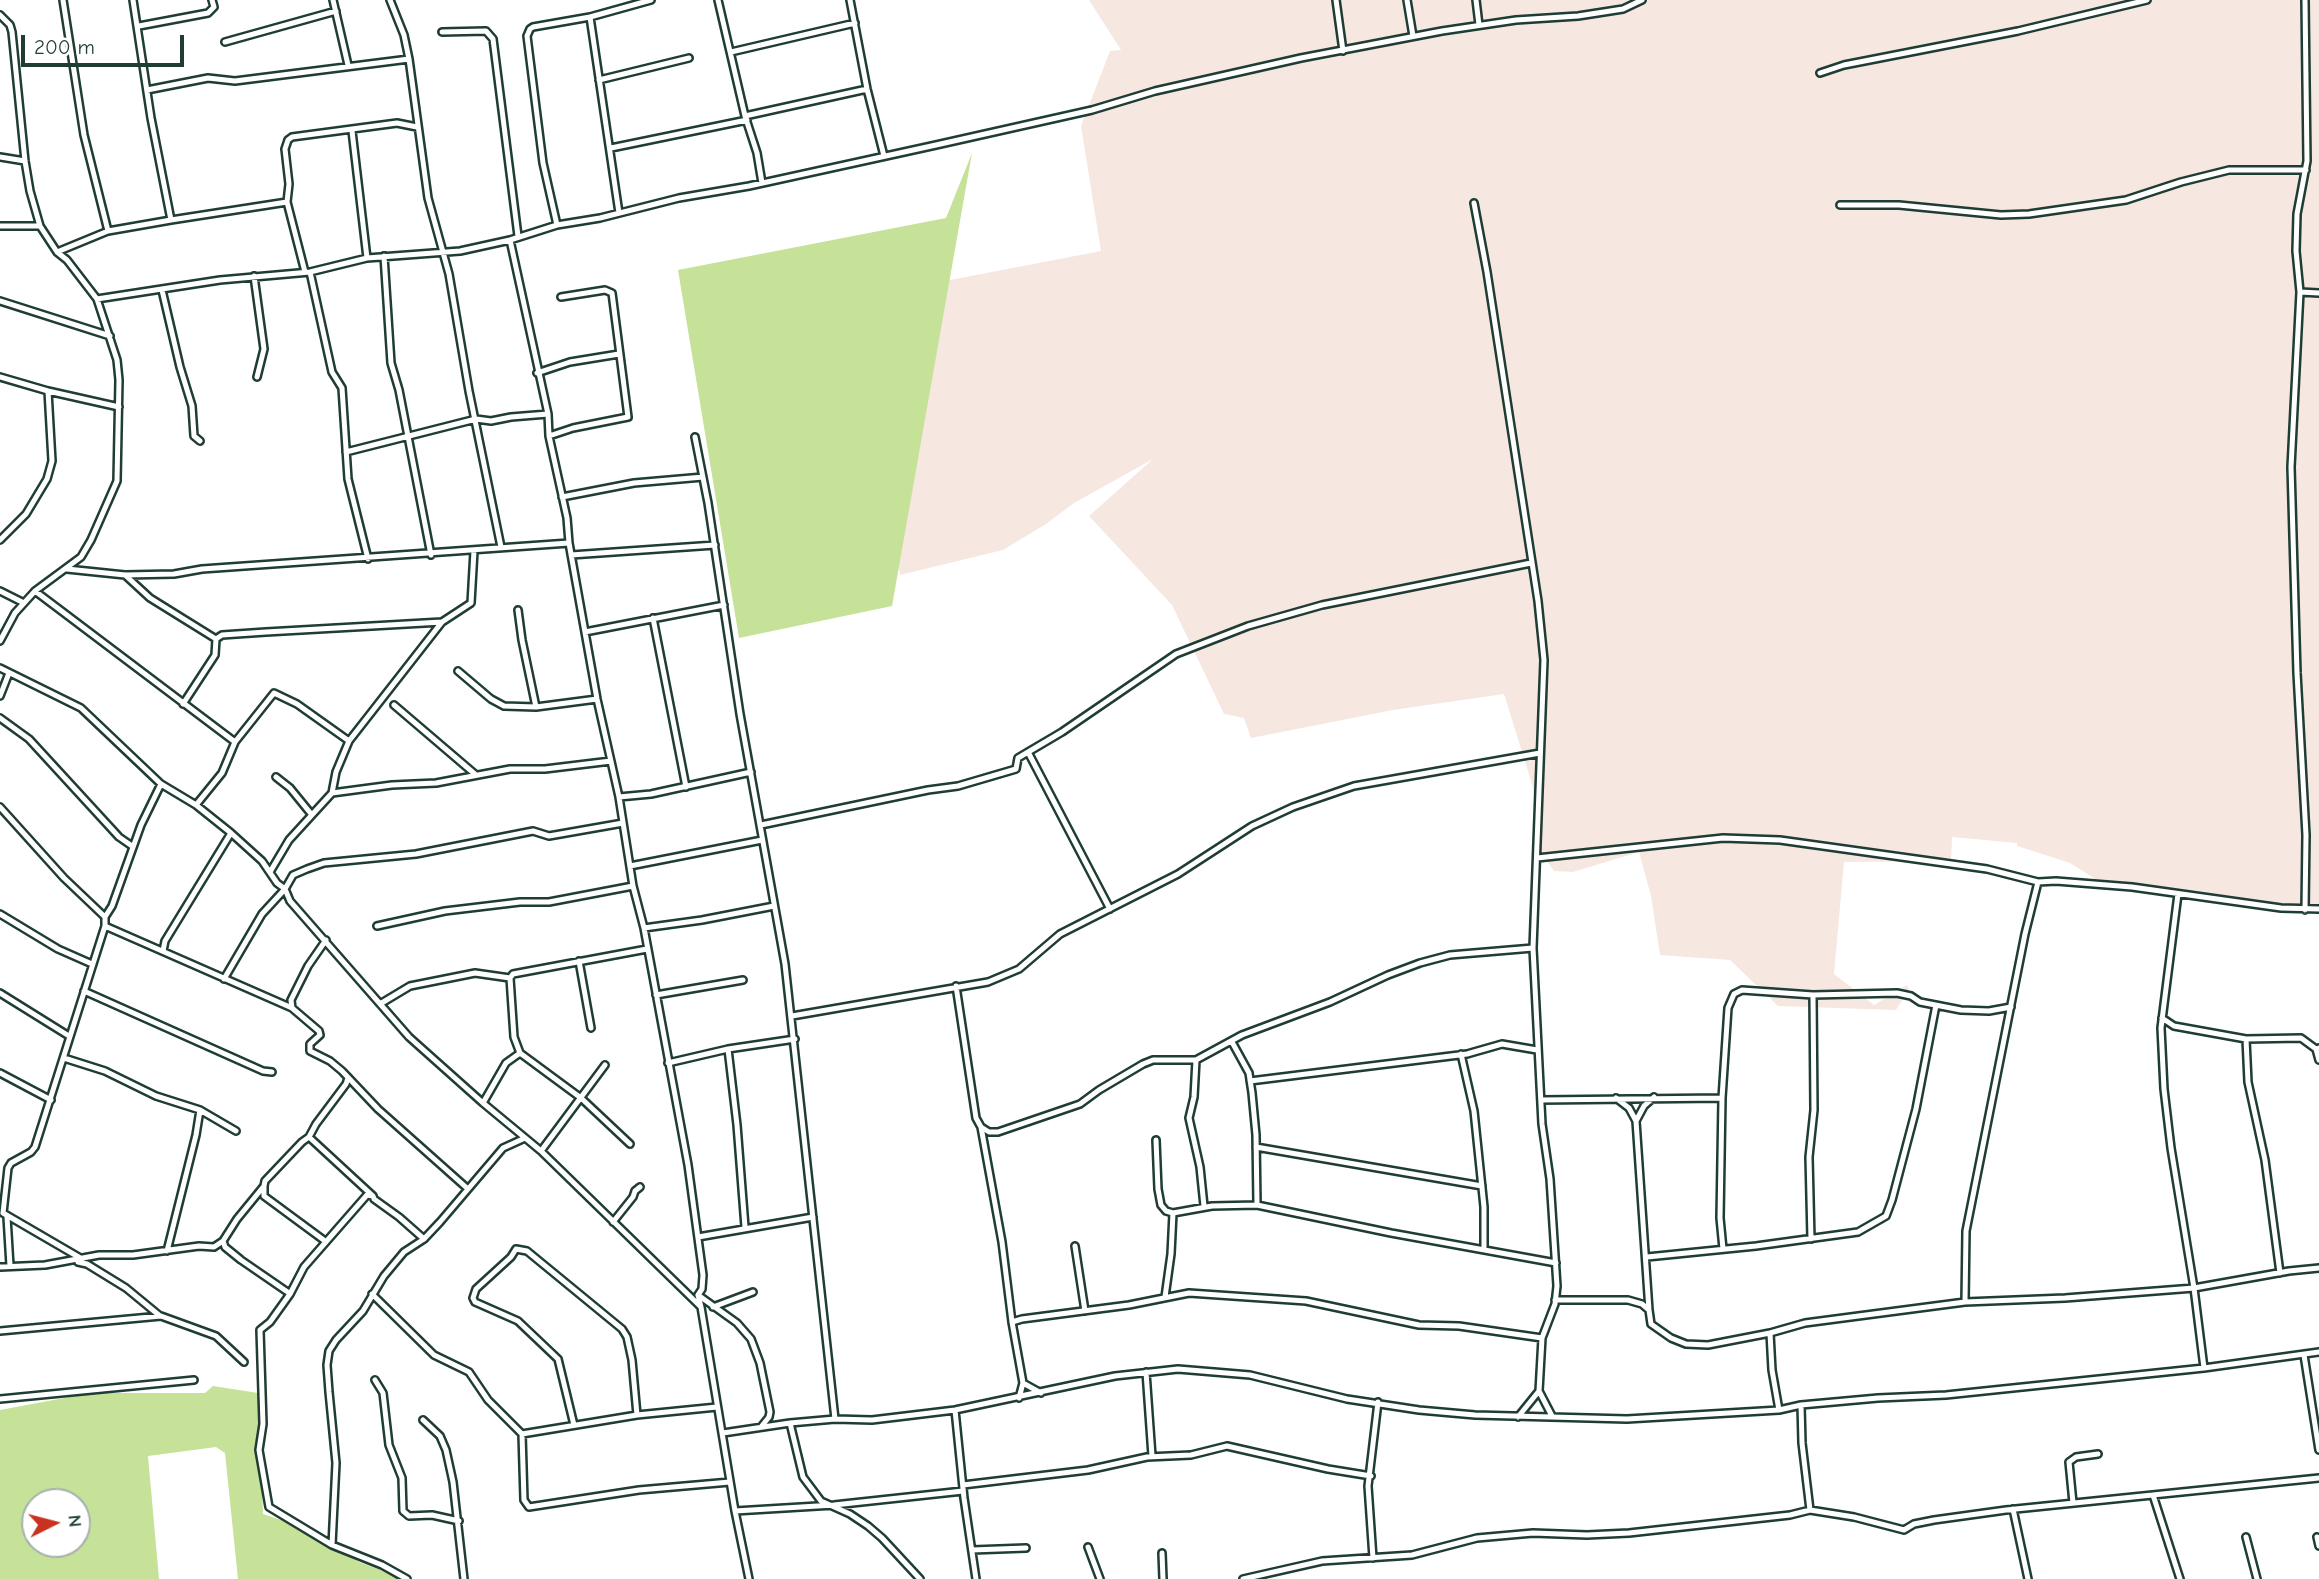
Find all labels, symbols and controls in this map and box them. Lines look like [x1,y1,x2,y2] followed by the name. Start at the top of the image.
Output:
[24,21,187,65] scale bar
[34,35,95,59] text: 200 m
[21,1488,91,1558] north arrow
[63,1514,86,1528] text: N

